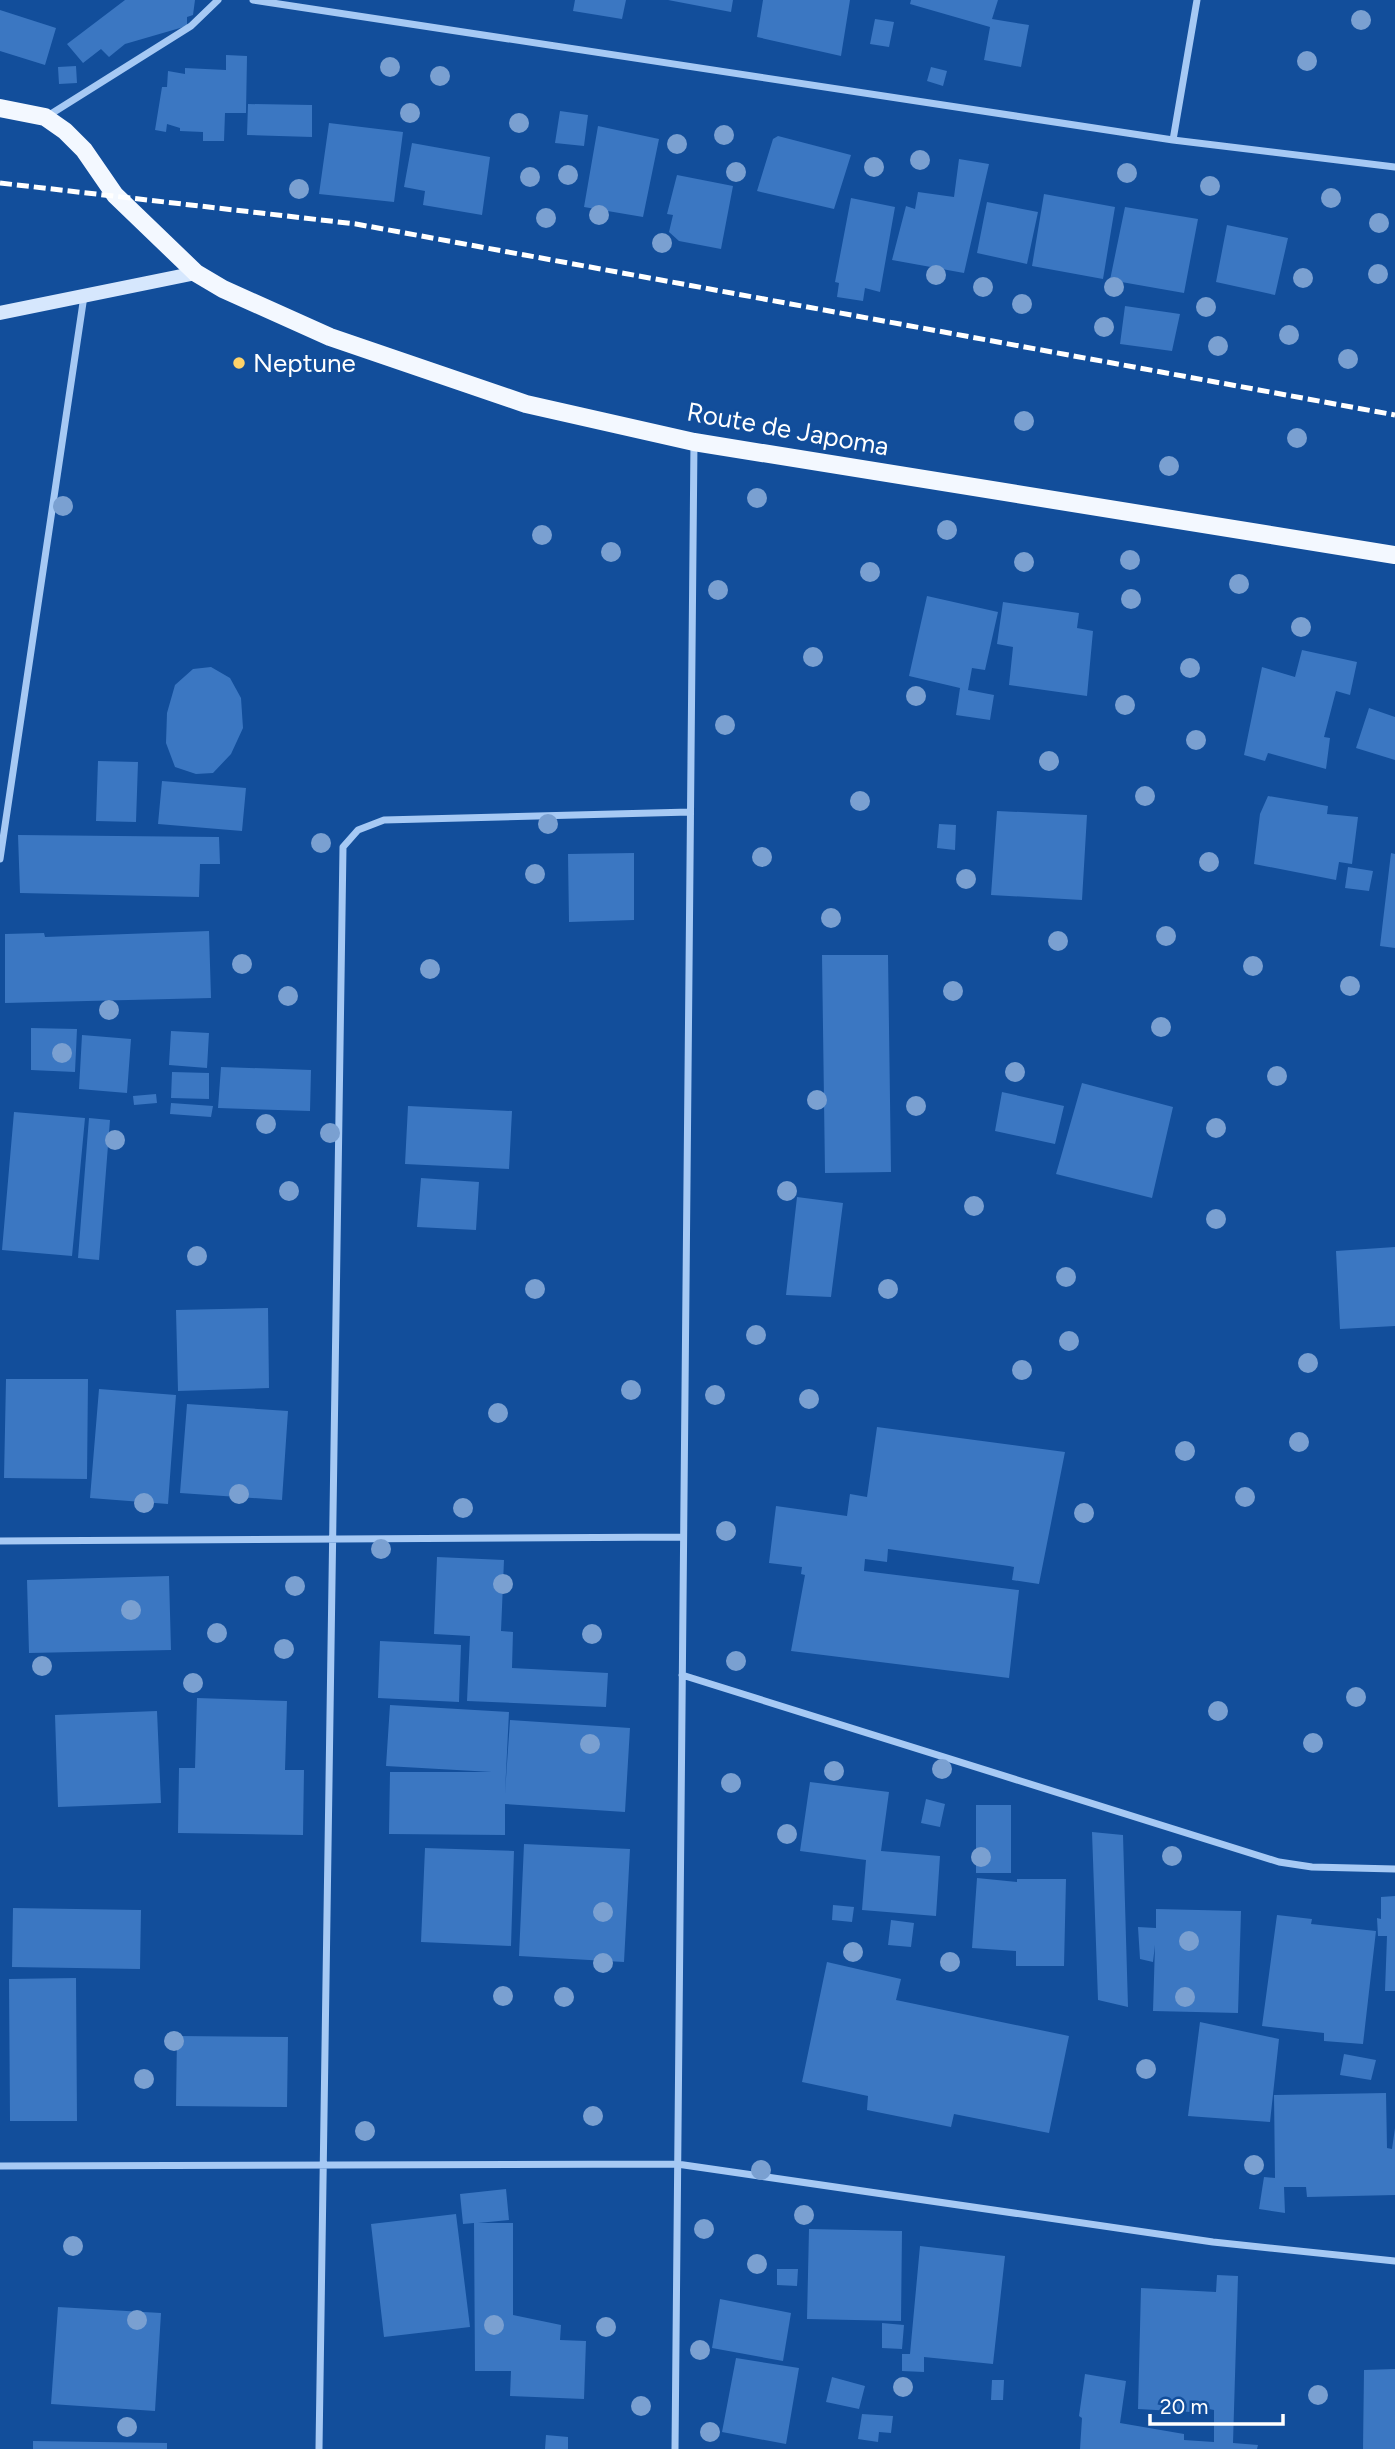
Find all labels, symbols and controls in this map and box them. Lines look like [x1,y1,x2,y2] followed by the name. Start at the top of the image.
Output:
[253,347,356,379] place label: Neptune
[231,355,247,371] marker: Neptune
[684,395,892,463] street label: Route de Japoma
[1150,2382,1283,2426] scale bar
[1160,2394,1208,2419] text: 20 m

